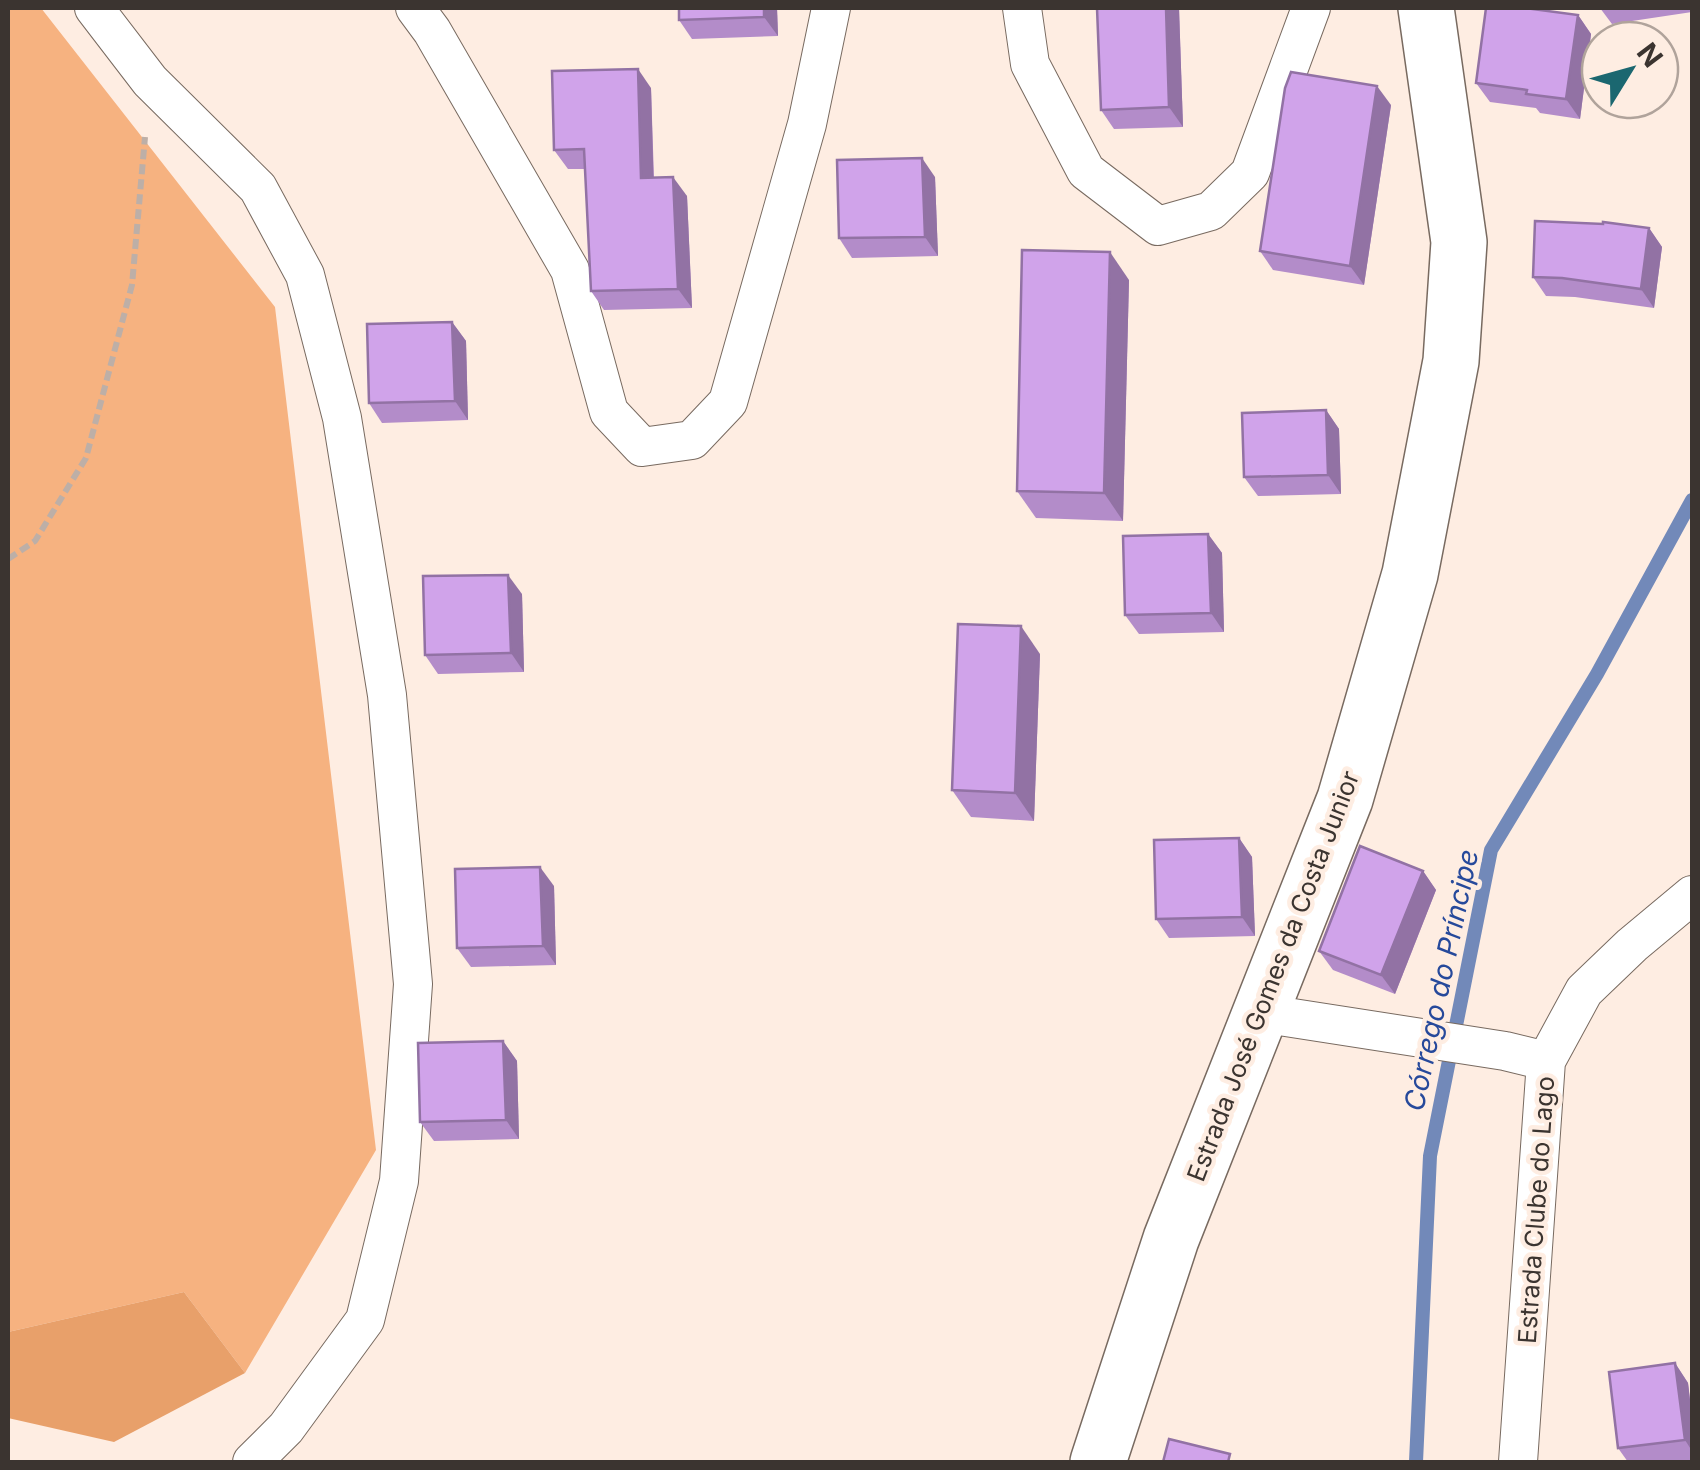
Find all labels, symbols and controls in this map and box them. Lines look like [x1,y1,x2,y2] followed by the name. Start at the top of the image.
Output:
[1580,20,1680,120] north arrow
[1630,36,1670,74] text: N
[1181,767,1365,1185] street label: Estrada José Gomes da Costa Junior
[1397,846,1485,1114] water label: Córrego do Príncipe
[1512,1075,1560,1345] street label: Estrada Clube do Lago

